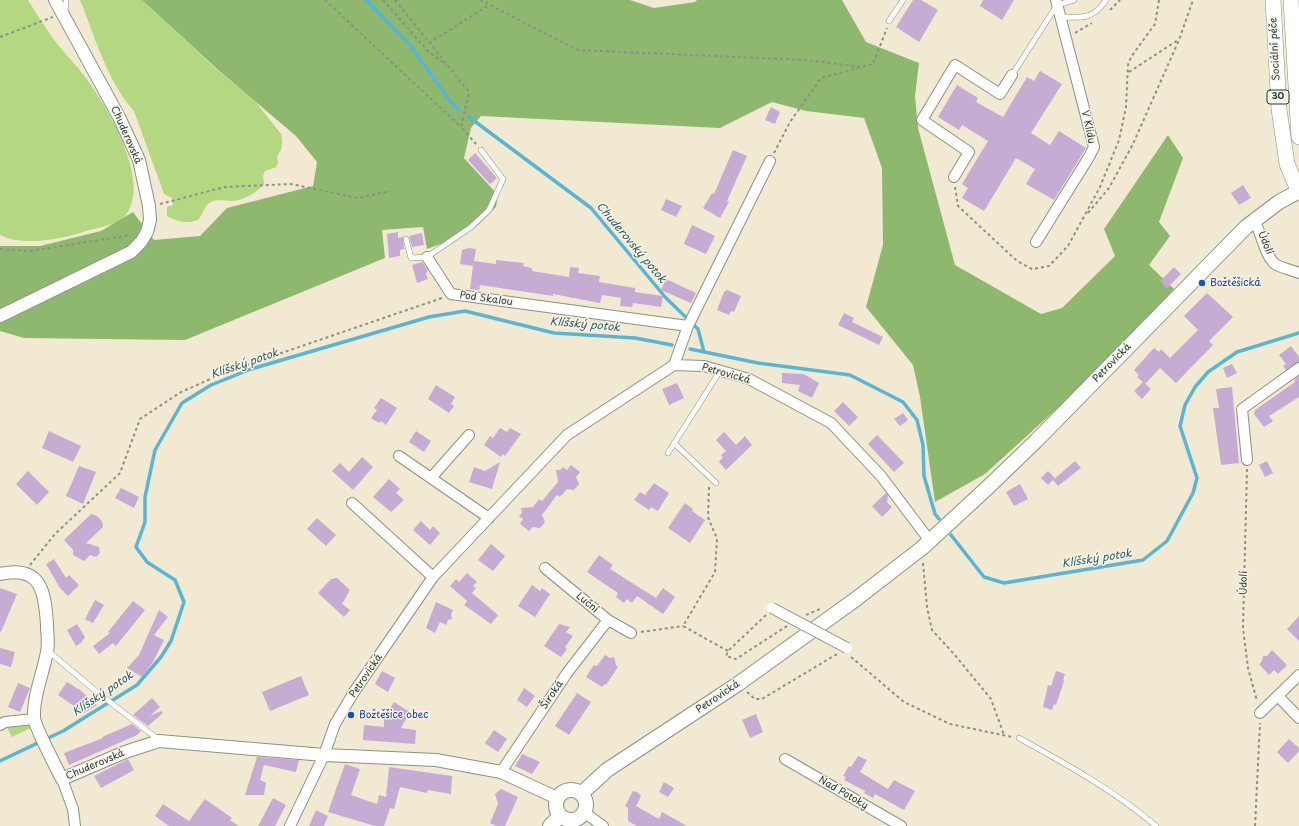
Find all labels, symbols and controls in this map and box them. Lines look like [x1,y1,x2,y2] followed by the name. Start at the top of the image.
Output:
[1267,17,1283,81] street label: Sociální péče
[1267,90,1289,104] road number: 30
[108,104,144,166] street label: Chuderovská
[1079,109,1097,145] street label: V Klidu
[593,200,669,286] water label: Chuderovský potok
[1255,230,1275,256] street label: Údolí
[1210,277,1261,289] place label: Božtěšická
[1197,278,1207,288] marker: Božtěšická
[459,289,513,309] street label: Pod Skalou
[549,315,621,335] water label: Klíšský potok
[1090,341,1134,385] street label: Petrovická
[209,346,281,382] water label: Klíšský potok
[700,361,752,387] street label: Petrovická
[1061,547,1133,571] water label: Klíšský potok
[1238,571,1250,595] street label: Údolí
[573,590,601,616] street label: Luční
[347,652,385,700] street label: Petrovická
[70,669,136,719] water label: Klíšský potok
[538,678,566,712] street label: Široká
[694,678,742,716] street label: Petrovická
[359,709,429,721] place label: Božtěšice obec
[346,710,356,720] marker: Božtěšice obec
[64,747,126,783] street label: Chuderovská
[816,774,870,812] street label: Nad Potoky

